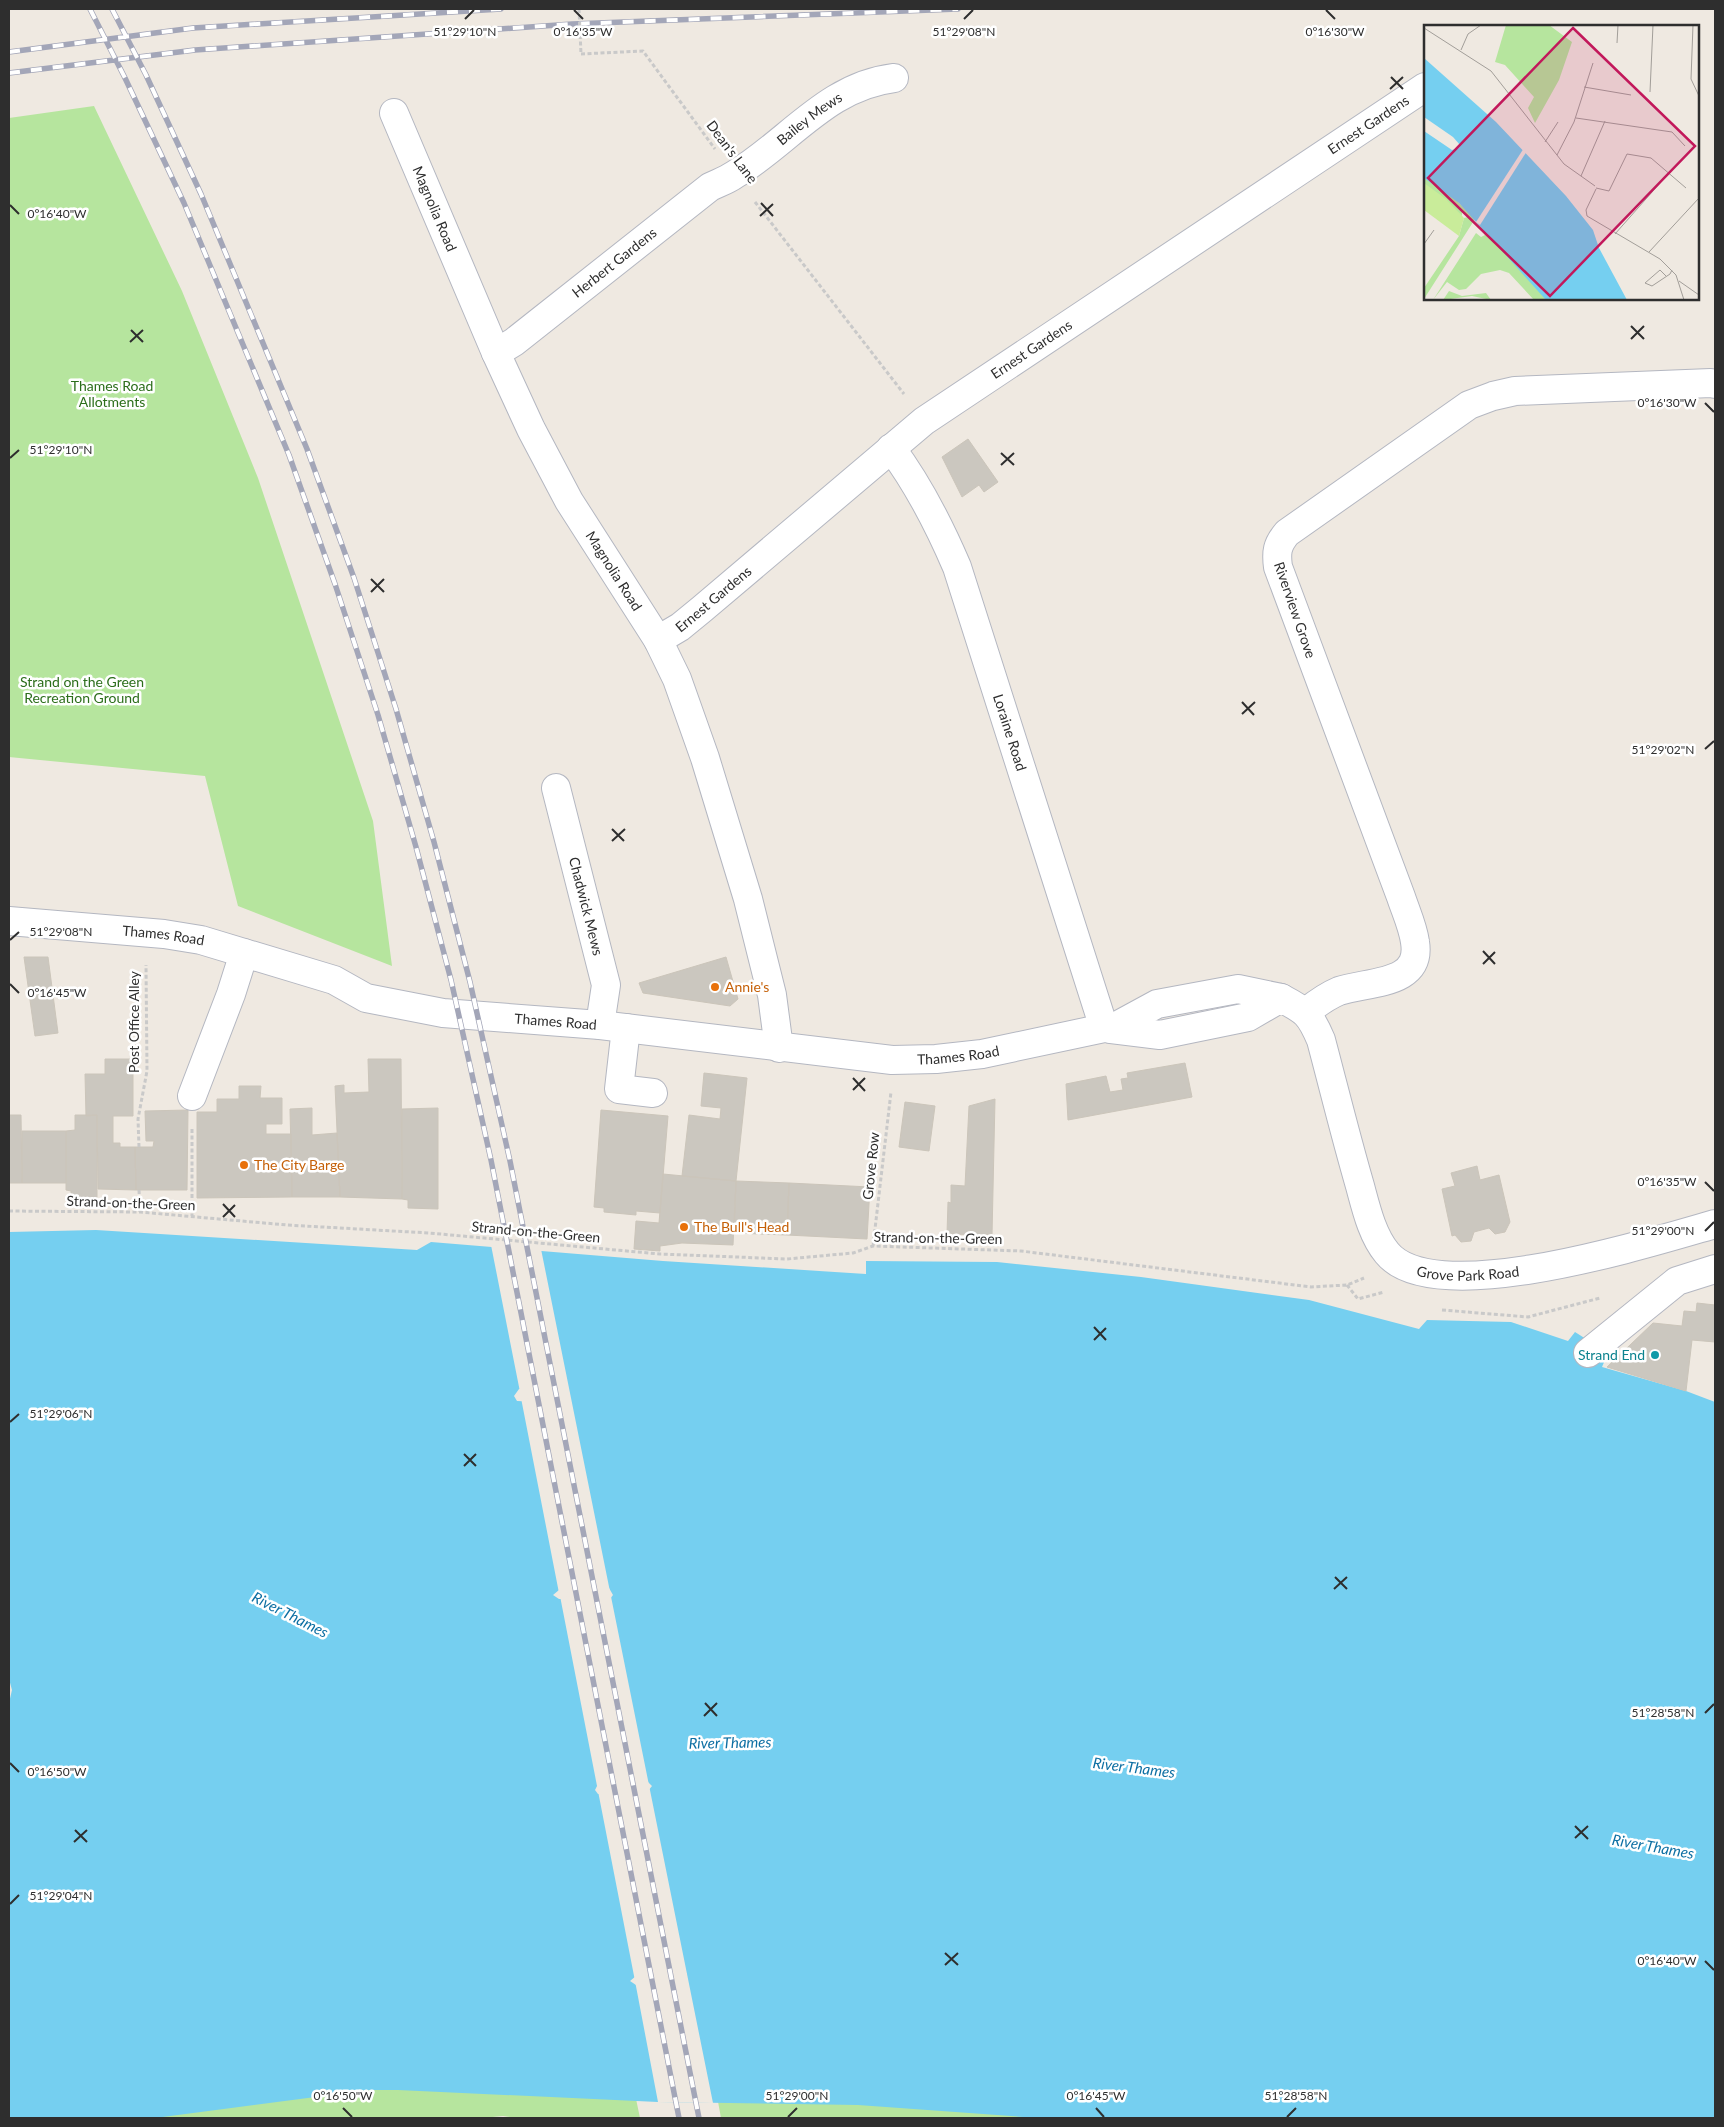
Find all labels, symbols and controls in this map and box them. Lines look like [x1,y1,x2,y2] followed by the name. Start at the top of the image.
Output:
[434,24,496,39] text: 51°29'10"N
[553,24,613,39] text: 0°16'35"W
[933,24,995,39] text: 51°29'08"N
[1305,24,1365,39] text: 0°16'30"W
[1424,25,1699,300] inset map
[773,88,845,148] street label: Bailey Mews
[1324,91,1412,157] street label: Ernest Gardens
[703,117,762,186] street label: Dean's Lane
[409,163,461,254] street label: Magnolia Road
[27,206,87,221] text: 0°16'40"W
[568,224,660,301] street label: Herbert Gardens
[987,316,1075,382] street label: Ernest Gardens
[71,377,153,410] park label: Thames Road Allotments
[1637,395,1697,410] text: 0°16'30"W
[30,442,92,457] text: 51°29'10"N
[583,528,646,614] street label: Magnolia Road
[1271,559,1320,660] street label: Riverview Grove
[672,562,755,635] street label: Ernest Gardens
[20,673,144,706] park label: Strand on the Green Recreation Ground
[990,692,1030,773] street label: Loraine Road
[1632,742,1694,757] text: 51°29'02"N
[566,855,607,957] street label: Chadwick Mews
[122,922,206,948] street label: Thames Road
[30,924,92,939] text: 51°29'08"N
[125,970,142,1073] street label: Post Office Alley
[725,978,769,995] place label: Annie's
[709,981,721,993] marker: Annie's
[27,985,87,1000] text: 0°16'45"W
[514,1009,597,1033] street label: Thames Road
[917,1042,1001,1067] street label: Thames Road
[859,1131,883,1201] street label: Grove Row
[254,1156,345,1173] place label: The City Barge
[238,1159,250,1171] marker: The City Barge
[1637,1174,1697,1189] text: 0°16'35"W
[66,1192,196,1213] street label: Strand-on-the-Green
[471,1217,601,1246] street label: Strand-on-the-Green
[694,1218,789,1235] place label: The Bull's Head
[678,1221,690,1233] marker: The Bull's Head
[1632,1223,1694,1238] text: 51°29'00"N
[873,1228,1003,1247] street label: Strand-on-the-Green
[1415,1262,1520,1284] street label: Grove Park Road
[1578,1346,1645,1363] place label: Strand End
[1649,1349,1661,1361] marker: Strand End
[30,1406,92,1421] text: 51°29'06"N
[249,1587,331,1641] water label: River Thames
[1632,1705,1694,1720] text: 51°28'58"N
[688,1732,772,1752] water label: River Thames
[1092,1753,1176,1781] water label: River Thames
[27,1764,87,1779] text: 0°16'50"W
[1611,1830,1696,1862] water label: River Thames
[30,1888,92,1903] text: 51°29'04"N
[1637,1953,1697,1968] text: 0°16'40"W
[313,2088,373,2103] text: 0°16'50"W
[766,2088,828,2103] text: 51°29'00"N
[1066,2088,1126,2103] text: 0°16'45"W
[1265,2088,1327,2103] text: 51°28'58"N

